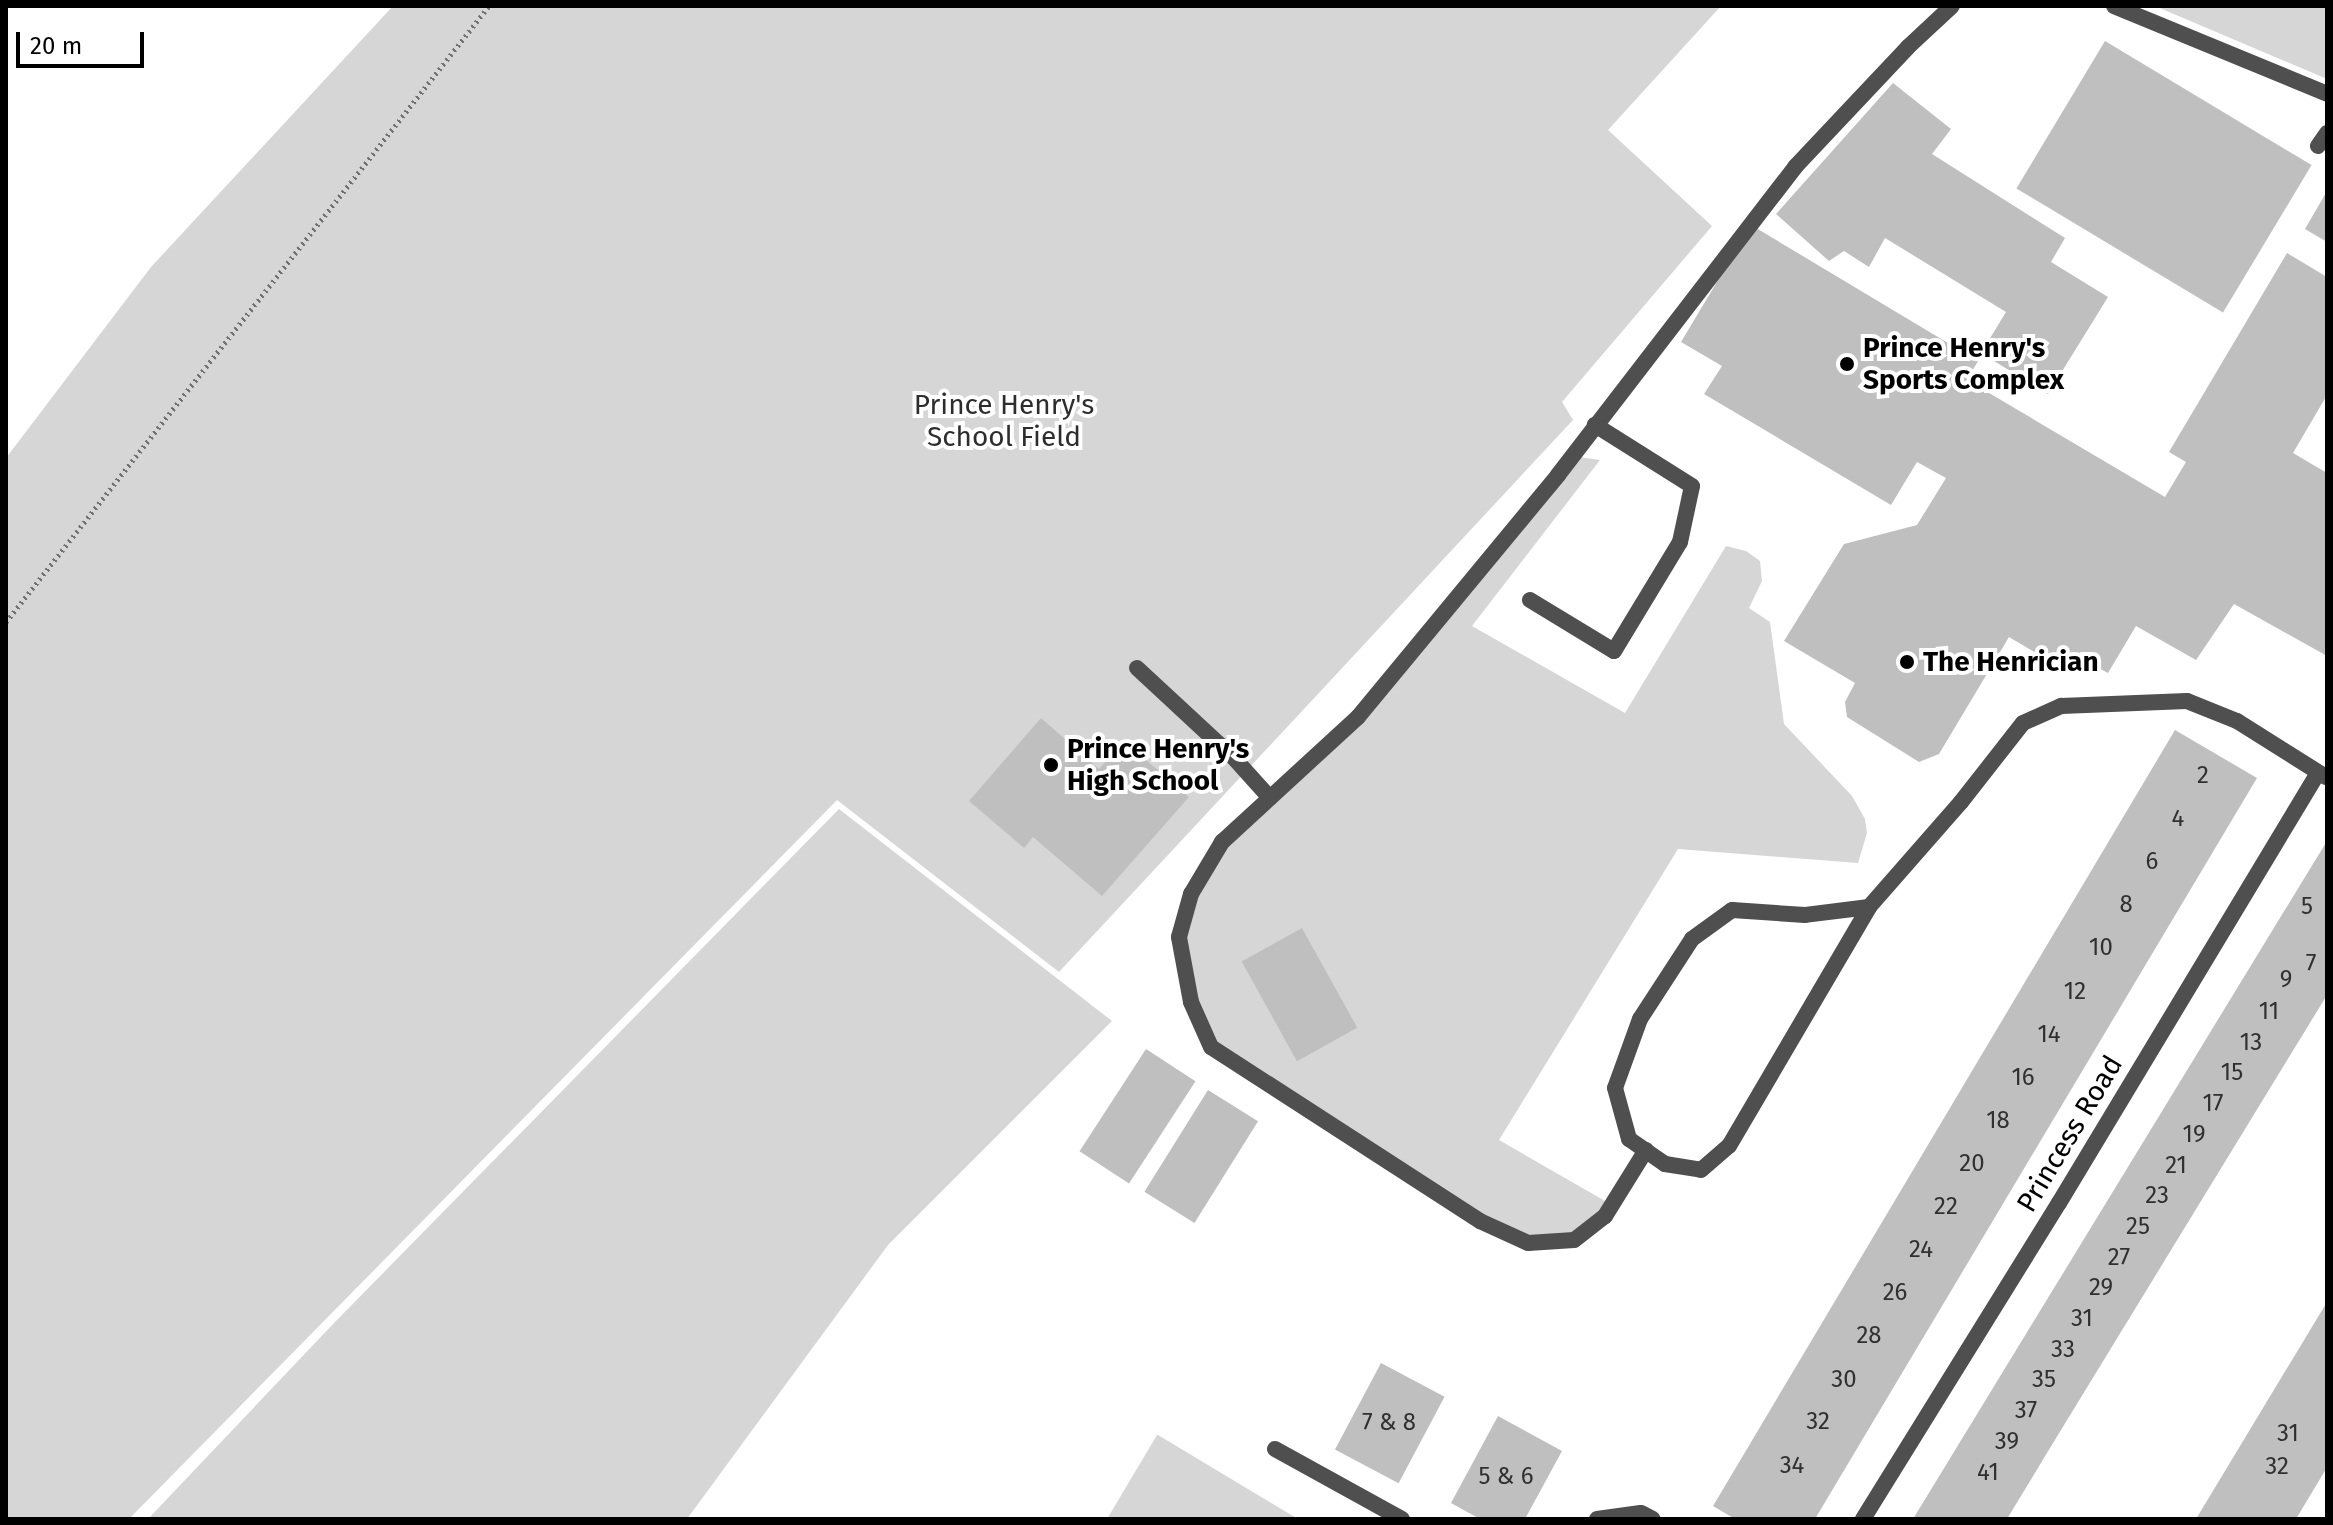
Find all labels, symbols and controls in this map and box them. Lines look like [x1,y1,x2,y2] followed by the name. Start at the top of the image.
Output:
[20,16,148,66] scale bar
[30,32,82,60] text: 20 m
[1863,331,2064,397] place label: Prince Henry's Sports Complex
[1838,355,1856,373] marker: Prince Henry's Sports Complex
[914,388,1094,454] park label: Prince Henry's School Field
[1923,645,2099,679] place label: The Henrician
[1898,653,1916,671] marker: The Henrician
[1067,732,1249,798] place label: Prince Henry's High School
[1042,756,1060,774] marker: Prince Henry's High School
[2197,762,2209,790] house number: 2
[2172,805,2184,833] house number: 4
[2146,848,2158,876] house number: 6
[2119,891,2133,919] house number: 8
[2301,893,2313,921] house number: 5
[2089,934,2113,962] house number: 10
[2306,950,2316,978] house number: 7
[2280,966,2292,994] house number: 9
[2064,978,2086,1006] house number: 12
[2259,998,2279,1026] house number: 11
[2037,1021,2061,1049] house number: 14
[2240,1029,2262,1057] house number: 13
[2010,1050,2130,1218] street label: Princess Road
[2221,1059,2243,1087] house number: 15
[2011,1064,2035,1092] house number: 16
[2202,1090,2224,1118] house number: 17
[1986,1107,2010,1135] house number: 18
[2183,1121,2205,1149] house number: 19
[1959,1150,1985,1178] house number: 20
[2165,1152,2187,1180] house number: 21
[2145,1182,2169,1210] house number: 23
[1934,1193,1958,1221] house number: 22
[2126,1213,2150,1241] house number: 25
[1909,1236,1933,1264] house number: 24
[2108,1244,2130,1272] house number: 27
[2089,1274,2113,1302] house number: 29
[1883,1279,1907,1307] house number: 26
[2071,1305,2093,1333] house number: 31
[1856,1322,1882,1350] house number: 28
[2051,1336,2075,1364] house number: 33
[1831,1366,1857,1394] house number: 30
[2032,1366,2056,1394] house number: 35
[2015,1397,2037,1425] house number: 37
[1806,1408,1830,1436] house number: 32
[1362,1409,1416,1437] house number: 7 & 8
[2277,1420,2299,1448] house number: 31
[1995,1428,2019,1456] house number: 39
[1780,1452,1804,1480] house number: 34
[2265,1453,2289,1481] house number: 32
[1977,1459,1999,1487] house number: 41
[1478,1463,1534,1491] house number: 5 & 6

